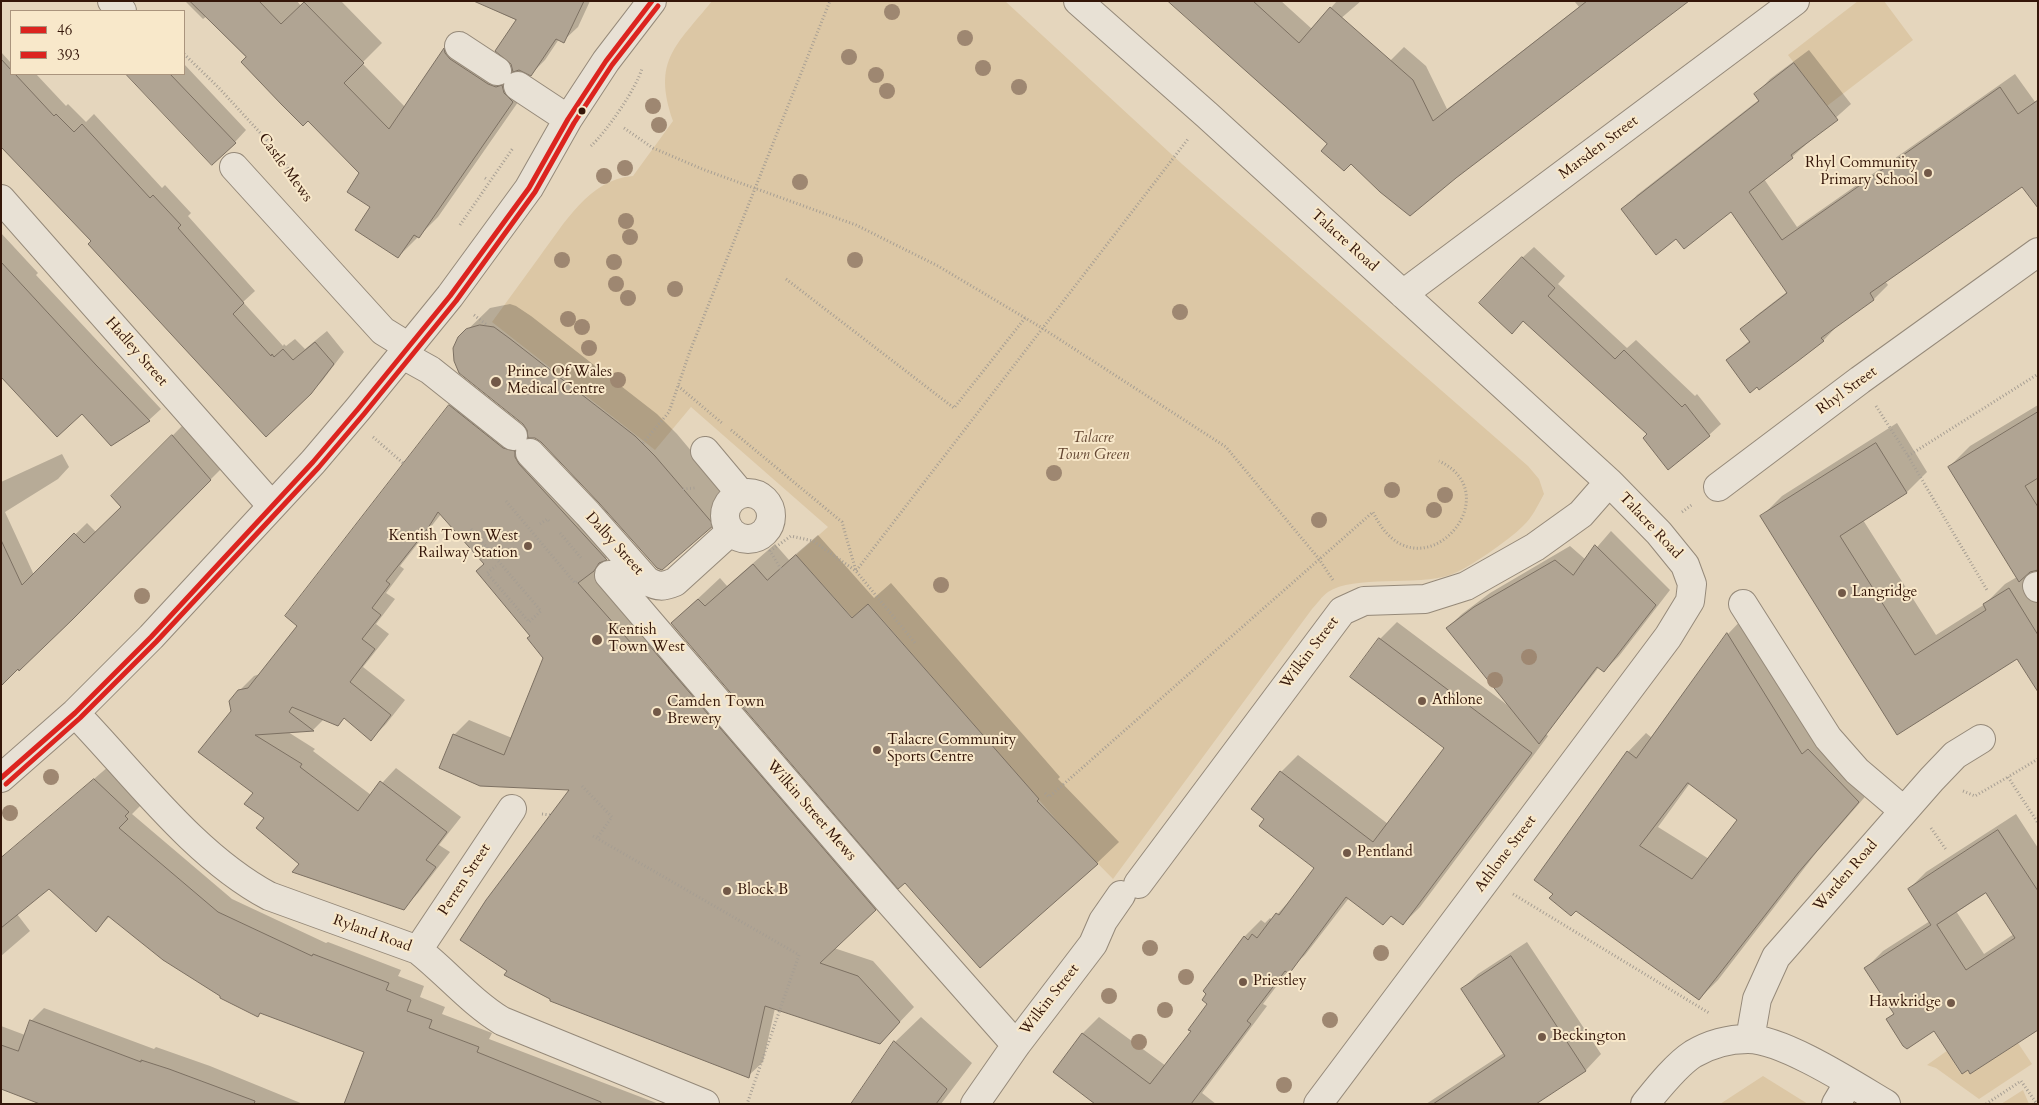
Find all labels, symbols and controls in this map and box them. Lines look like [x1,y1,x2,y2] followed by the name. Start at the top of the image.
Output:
[10,10,185,75] legend
[57,20,72,40] text: 46
[57,45,80,65] text: 393
[577,106,587,116] unlabelled marker
[1556,112,1642,184] street label: Marsden Street
[254,130,316,206] street label: Castle Mews
[1805,155,1918,190] place label: Rhyl Community Primary School
[1922,167,1934,179] marker: Rhyl Community Primary School
[1307,206,1381,276] street label: Talacre Road
[101,314,171,390] street label: Hadley Street
[1813,363,1881,419] street label: Rhyl Street
[507,364,612,399] place label: Prince Of Wales Medical Centre
[489,375,503,389] marker: Prince Of Wales Medical Centre
[1057,430,1129,465] park label: Talacre Town Green
[1615,489,1685,563] street label: Talacre Road
[581,509,647,579] street label: Dalby Street
[388,528,518,563] place label: Kentish Town West Railway Station
[522,540,534,552] marker: Kentish Town West Railway Station
[1852,584,1917,602] place label: Langridge
[1836,587,1848,599] marker: Langridge
[1277,613,1343,693] street label: Wilkin Street
[608,622,685,657] place label: Kentish Town West
[590,633,604,647] marker: Kentish Town West
[1432,692,1483,710] place label: Athlone
[667,694,765,729] place label: Camden Town Brewery
[1416,695,1428,707] marker: Athlone
[651,706,663,718] marker: Camden Town Brewery
[887,732,1017,767] place label: Talacre Community Sports Centre
[871,744,883,756] marker: Talacre Community Sports Centre
[762,757,860,865] street label: Wilkin Street Mews
[1471,812,1541,896] street label: Athlone Street
[1810,837,1882,915] street label: Warden Road
[435,841,495,919] street label: Perren Street
[1357,844,1413,862] place label: Pentland
[1341,847,1353,859] marker: Pentland
[737,882,788,900] place label: Block B
[721,885,733,897] marker: Block B
[330,911,414,957] street label: Ryland Road
[1017,961,1083,1039] street label: Wilkin Street
[1253,973,1307,991] place label: Priestley
[1237,976,1249,988] marker: Priestley
[1869,994,1941,1012] place label: Hawkridge
[1945,997,1957,1009] marker: Hawkridge
[1552,1028,1626,1046] place label: Beckington
[1536,1031,1548,1043] marker: Beckington

